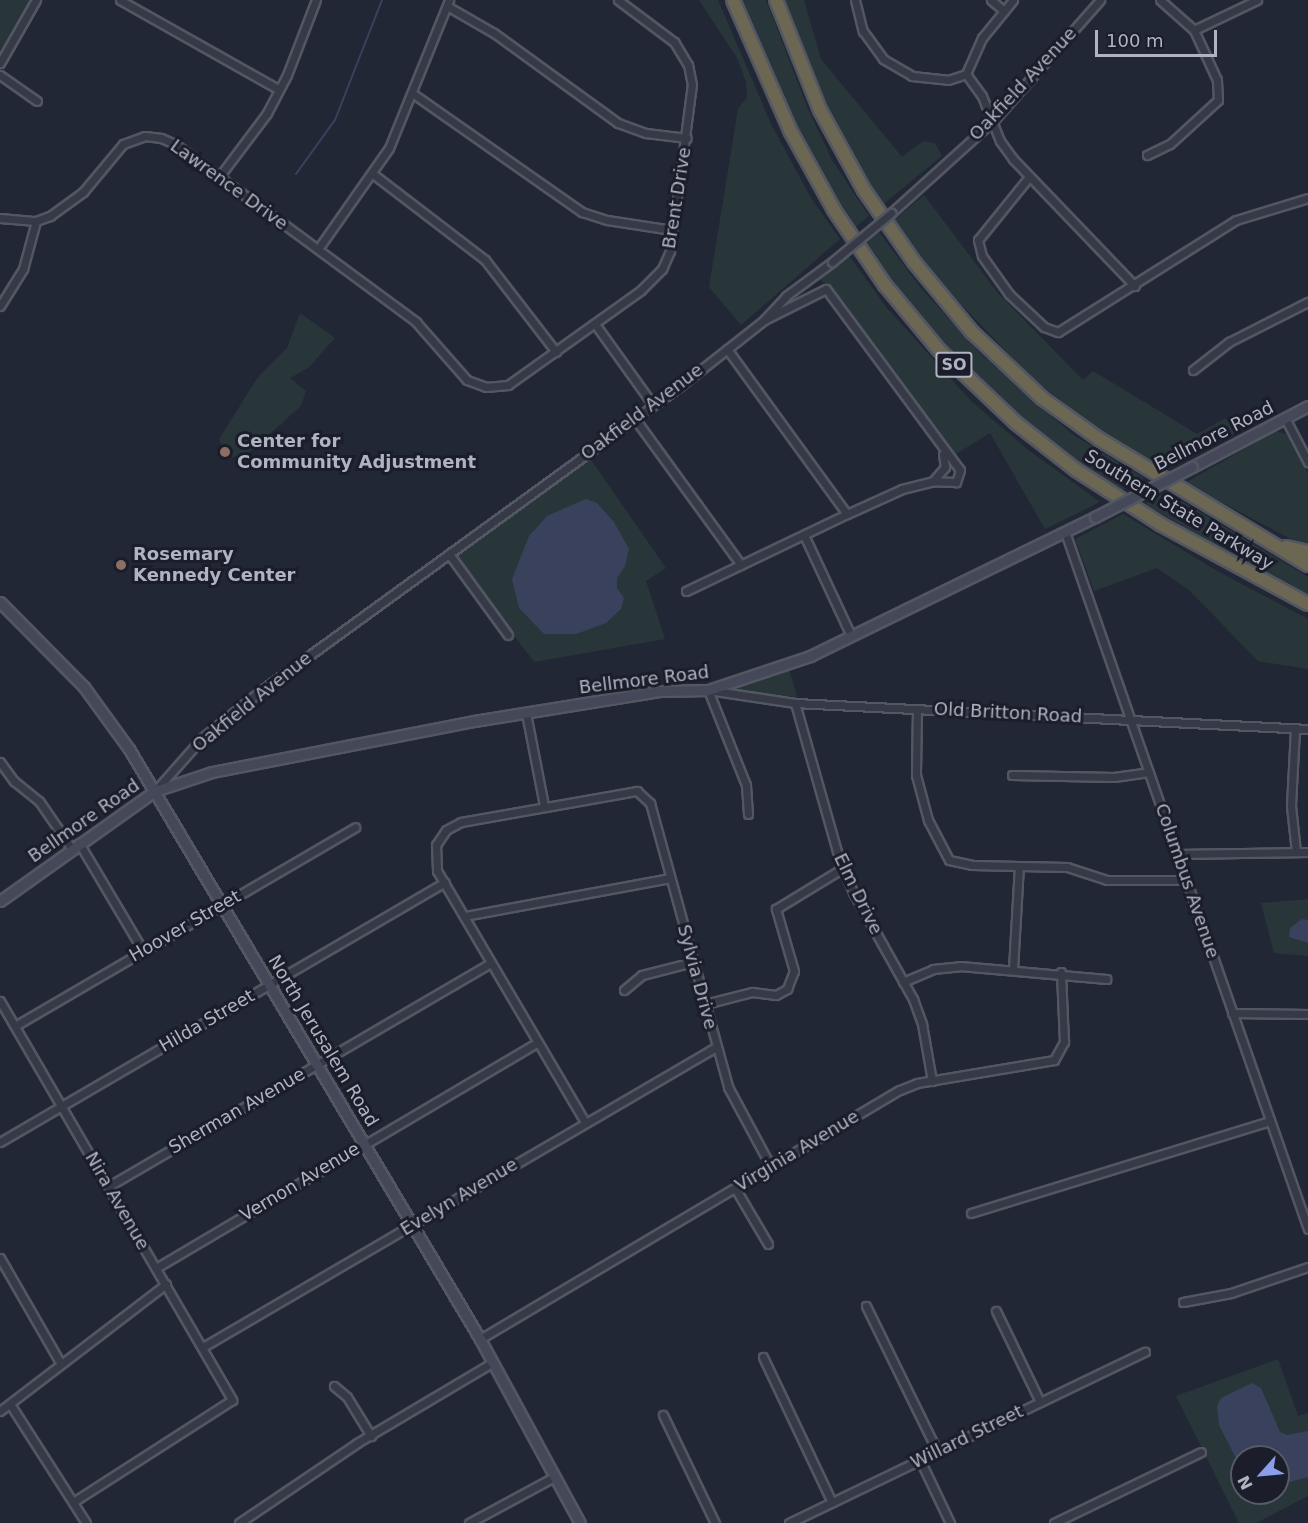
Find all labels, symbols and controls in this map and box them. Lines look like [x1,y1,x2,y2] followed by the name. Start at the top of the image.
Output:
[1098,18,1220,56] scale bar
[965,23,1081,145] street label: Oakfield Avenue
[1106,30,1164,51] text: 100 m
[166,135,292,235] street label: Lawrence Drive
[658,146,696,250] street label: Brent Drive
[934,352,974,378] road number: SO
[577,359,707,465] street label: Oakfield Avenue
[1151,397,1277,475] street label: Bellmore Road
[237,431,476,474] place label: Center for Community Adjustment
[218,445,232,459] marker: Center for Community Adjustment
[1081,445,1277,575] street label: Southern State Parkway
[133,544,295,586] place label: Rosemary Kennedy Center
[114,558,128,572] marker: Rosemary Kennedy Center
[188,647,316,757] street label: Oakfield Avenue
[578,661,710,699] street label: Bellmore Road
[933,698,1083,728] street label: Old Britton Road
[24,775,144,867] street label: Bellmore Road
[1150,801,1224,961] street label: Columbus Avenue
[829,850,887,938] street label: Elm Drive
[125,885,245,967] street label: Hoover Street
[673,922,721,1032] street label: Sylvia Drive
[263,951,383,1131] street label: North Jerusalem Road
[156,985,258,1057] street label: Hilda Street
[165,1063,309,1159] street label: Sherman Avenue
[731,1106,863,1196] street label: Virginia Avenue
[236,1138,364,1226] street label: Vernon Avenue
[80,1148,154,1254] street label: Nira Avenue
[397,1154,521,1240] street label: Evelyn Avenue
[907,1400,1027,1474] street label: Willard Street
[1230,1445,1290,1505] north arrow
[1234,1472,1257,1493] text: N

